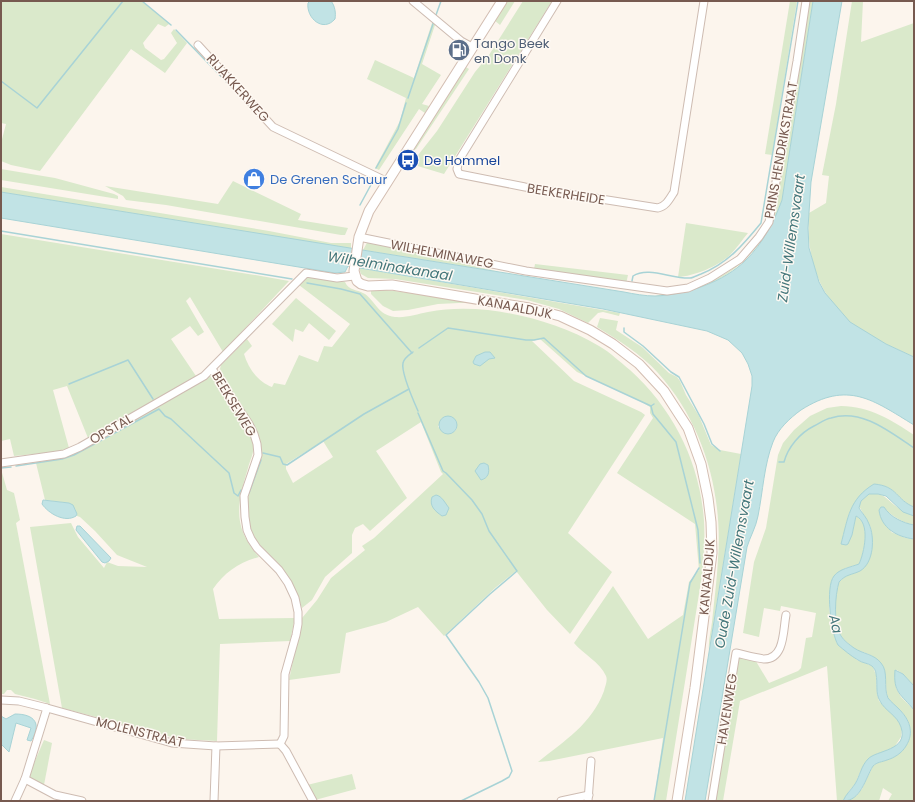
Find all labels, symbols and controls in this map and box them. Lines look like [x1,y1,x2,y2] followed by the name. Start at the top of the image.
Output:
[474,34,550,68] place label: Tango Beek en Donk
[446,37,472,63] fuel station icon: Tango Beek en Donk
[202,50,274,126] street label: RIJAKKERWEG
[760,80,802,220] street label: PRINS HENDRIKSTRAAT
[395,147,421,173] bus stop icon: De Hommel
[424,151,500,170] place label: De Hommel
[241,166,267,192] shop icon: De Grenen Schuur
[270,170,387,189] place label: De Grenen Schuur
[772,172,810,304] water label: Zuid-Willemsvaart
[526,178,606,210] street label: BEEKERHEIDE
[389,235,495,273] street label: WILHELMINAWEG
[326,246,454,286] water label: Wilhelminakanaal
[476,290,554,324] street label: KANAALDIJK
[207,368,261,440] street label: BEEKSEWEG
[86,409,136,449] street label: OPSTAL
[709,477,759,650] water label: Oude Zuid-Willemsvaart
[694,538,720,616] street label: KANAALDIJK
[824,612,848,636] water label: Aa
[712,672,742,746] street label: HAVENWEG
[94,712,186,752] street label: MOLENSTRAAT

